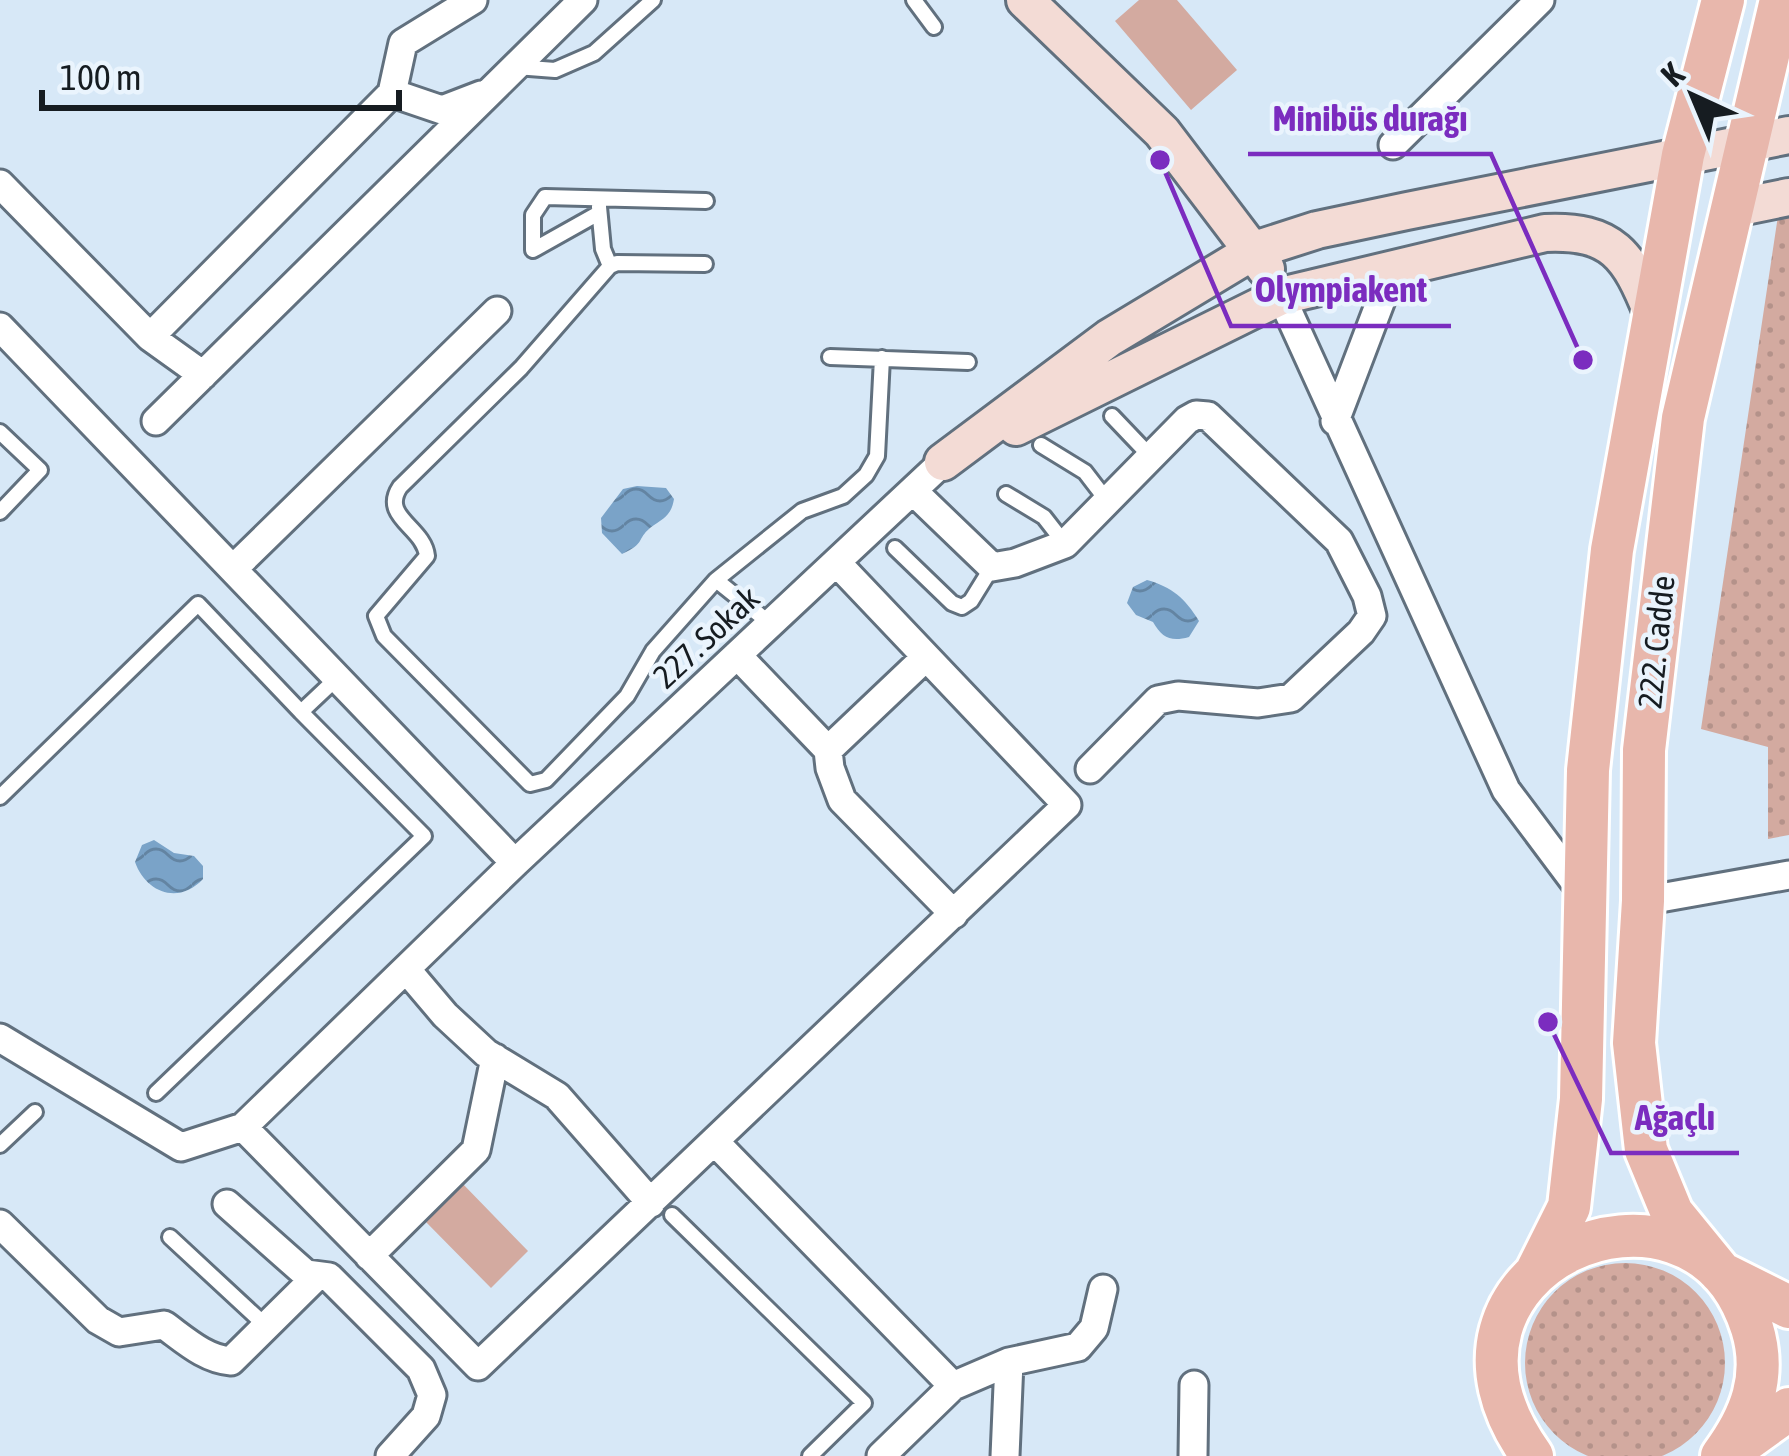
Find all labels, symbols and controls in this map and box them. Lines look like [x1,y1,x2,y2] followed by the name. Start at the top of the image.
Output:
[42,36,399,110] scale bar
[1633,36,1753,156] north arrow
[1653,55,1692,94] text: K
[60,56,142,98] text: 100 m
[1248,82,1491,154] callout: Minibüs durağı
[1272,97,1468,139] text: Minibüs durağı
[1231,254,1451,326] callout: Olympiakent
[1255,268,1428,310] text: Olympiakent
[1630,574,1682,710] street label: 222. Cadde
[645,579,767,695] street label: 227. Sokak
[1611,1081,1739,1153] callout: Ağaçlı
[1634,1096,1715,1138] text: Ağaçlı

